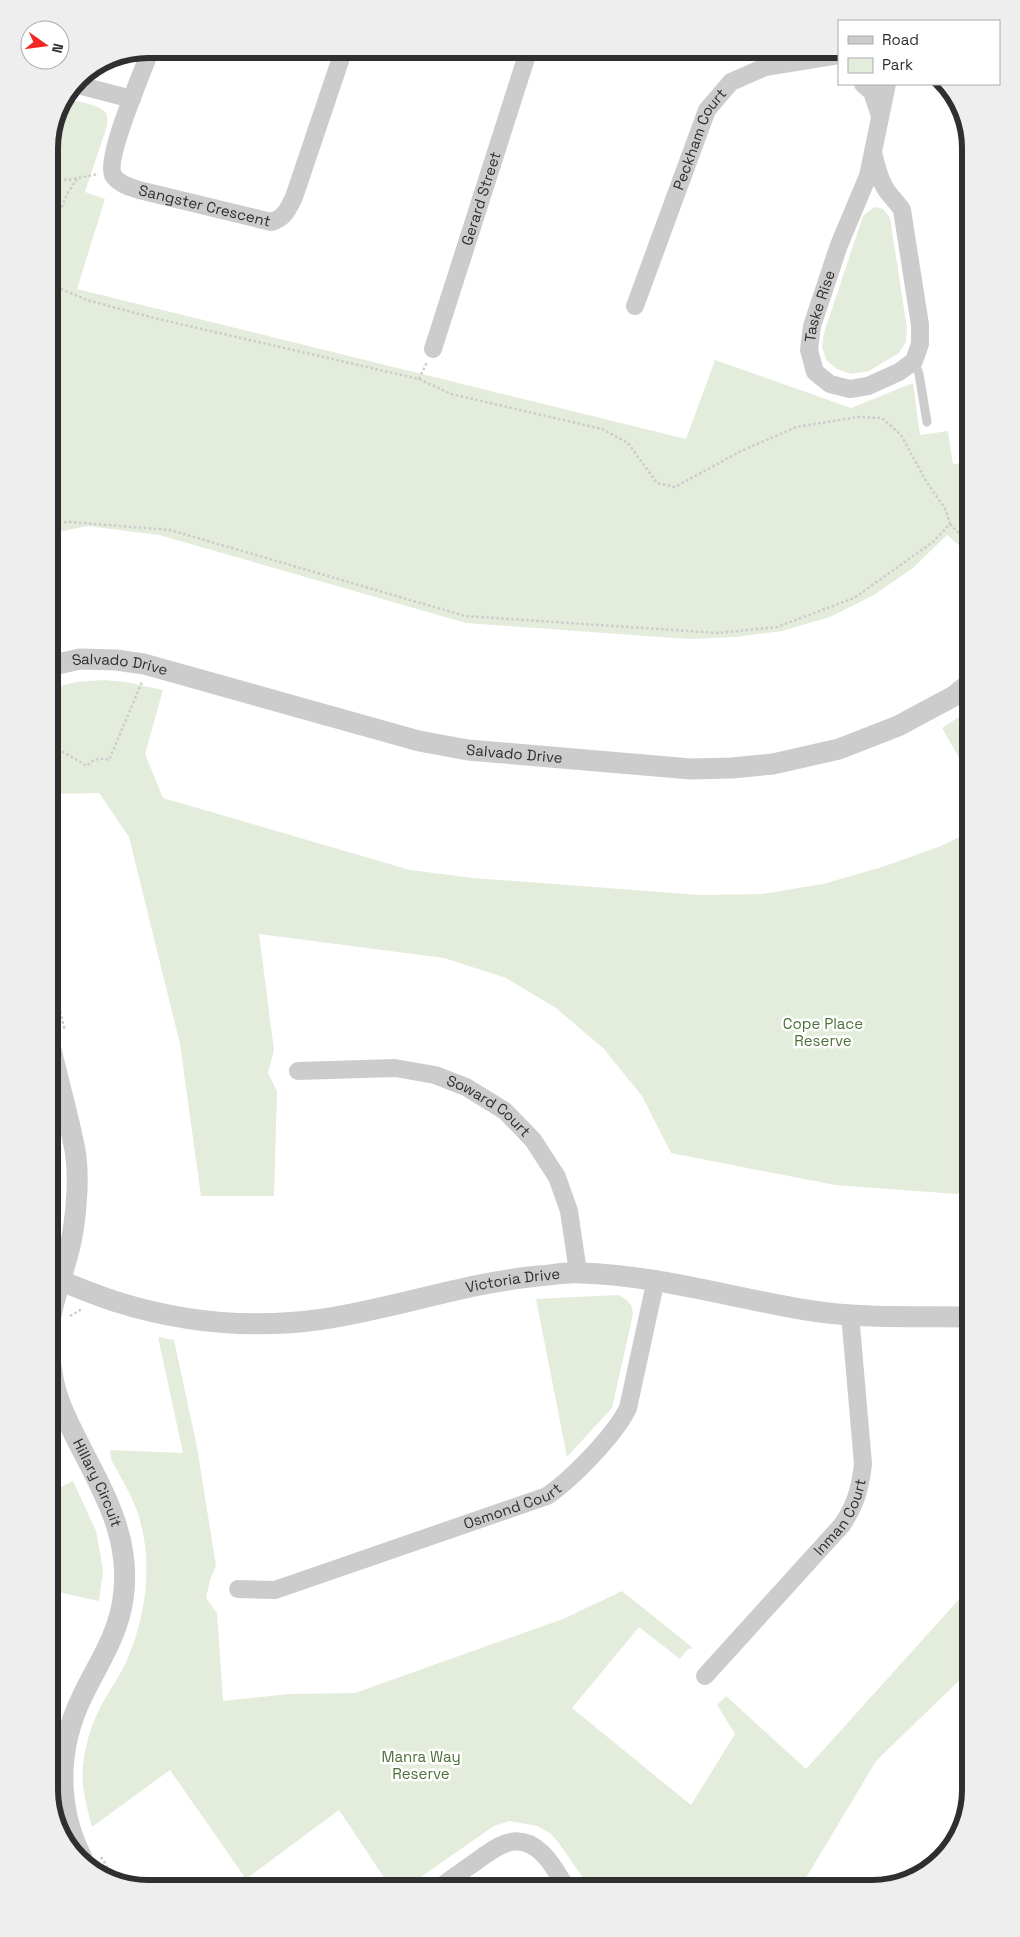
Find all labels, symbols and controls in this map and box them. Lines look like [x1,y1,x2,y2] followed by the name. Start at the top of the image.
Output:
[20,20,70,70] north arrow
[838,20,1000,85] legend
[882,30,919,49] text: Road
[48,41,67,55] text: N
[882,55,913,74] text: Park
[668,84,730,193] street label: Peckham Court
[457,149,505,248] street label: Gerard Street
[137,180,273,231] street label: Sangster Crescent
[800,268,839,343] street label: Taske Rise
[70,649,170,679] street label: Salvado Drive
[465,740,563,767] street label: Salvado Drive
[783,1014,863,1050] park label: Cope Place Reserve
[444,1070,535,1141] street label: Soward Court
[464,1264,561,1297] street label: Victoria Drive
[69,1435,126,1529] street label: Hillary Circuit
[809,1477,870,1559] street label: Inman Court
[461,1478,565,1533] street label: Osmond Court
[381,1747,461,1783] park label: Manra Way Reserve

